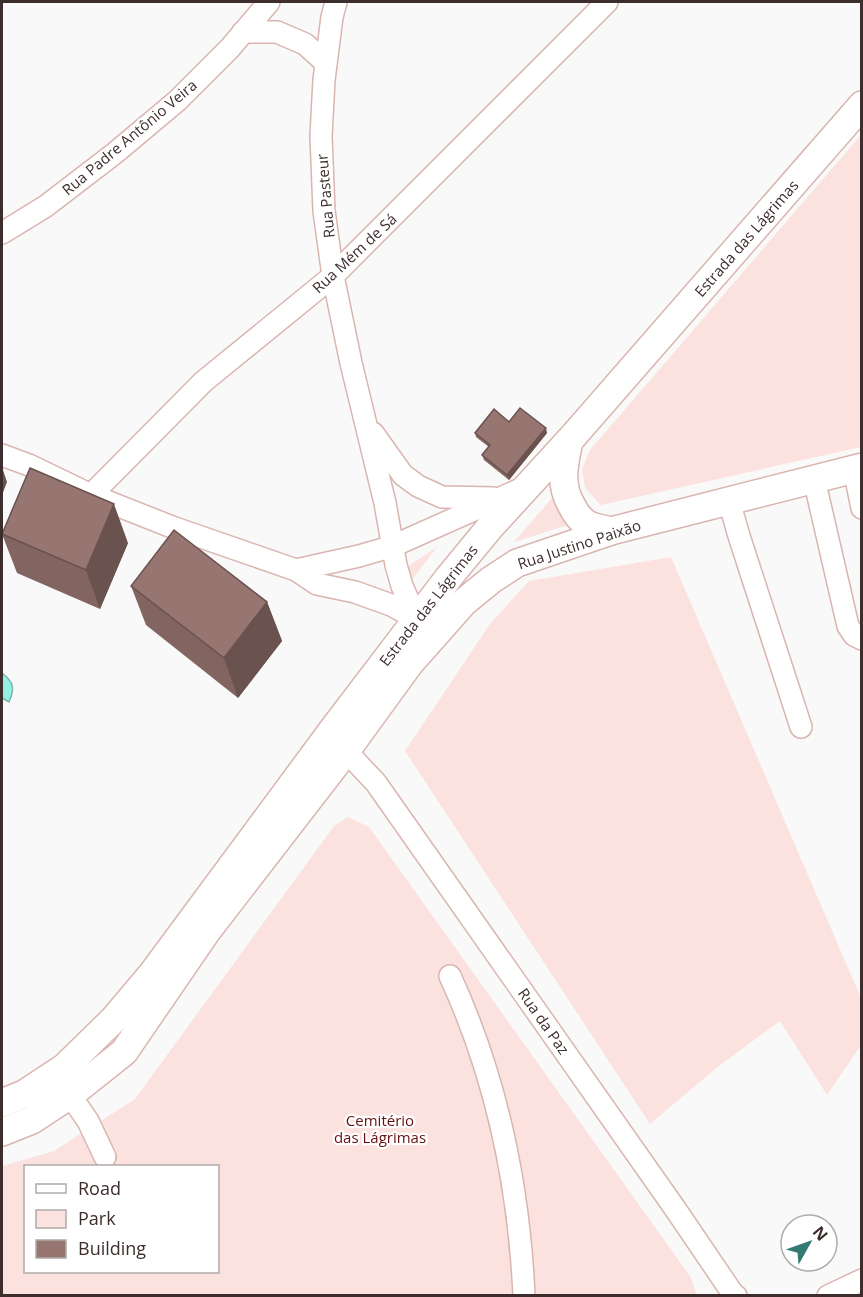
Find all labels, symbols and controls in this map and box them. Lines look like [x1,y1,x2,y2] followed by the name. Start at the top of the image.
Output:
[57,75,201,199] street label: Rua Padre Antônio Veira
[311,153,339,239] street label: Rua Pasteur
[690,175,802,301] street label: Estrada das Lágrimas
[308,209,400,297] street label: Rua Mém de Sá
[515,515,643,573] street label: Rua Justino Paixão
[374,540,482,670] street label: Estrada das Lágrimas
[514,984,574,1058] street label: Rua da Paz
[334,1110,426,1147] park label: Cemitério das Lágrimas
[24,1165,219,1273] legend
[78,1176,121,1200] text: Road
[78,1206,116,1230] text: Park
[779,1213,839,1273] north arrow
[808,1221,833,1245] text: N
[78,1236,146,1260] text: Building

